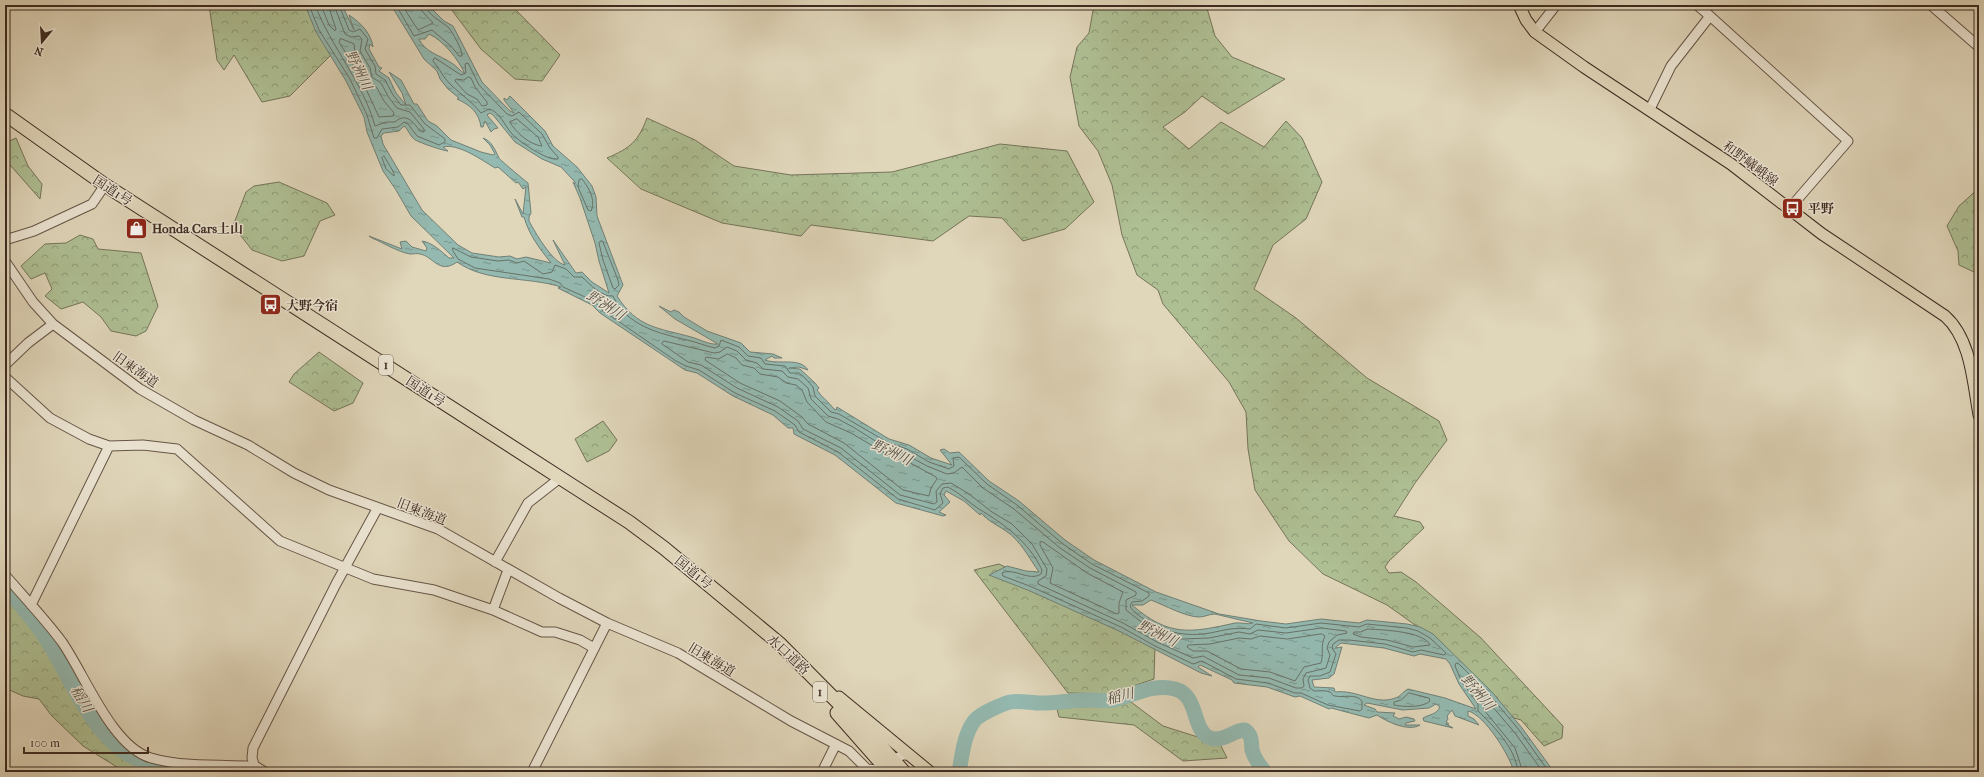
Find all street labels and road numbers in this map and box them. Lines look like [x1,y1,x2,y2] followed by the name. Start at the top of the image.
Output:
[1720,138,1781,189] street label: 和野嶬峨線
[90,172,135,209] street label: 国道1号
[110,348,161,390] street label: 旧東海道
[379,355,393,375] road number: 1
[403,373,448,410] street label: 国道1号
[395,495,449,528] street label: 旧東海道
[672,553,715,592] street label: 国道1号
[765,631,813,678] street label: 水口道路
[686,640,738,679] street label: 旧東海道
[813,682,827,702] road number: 1

